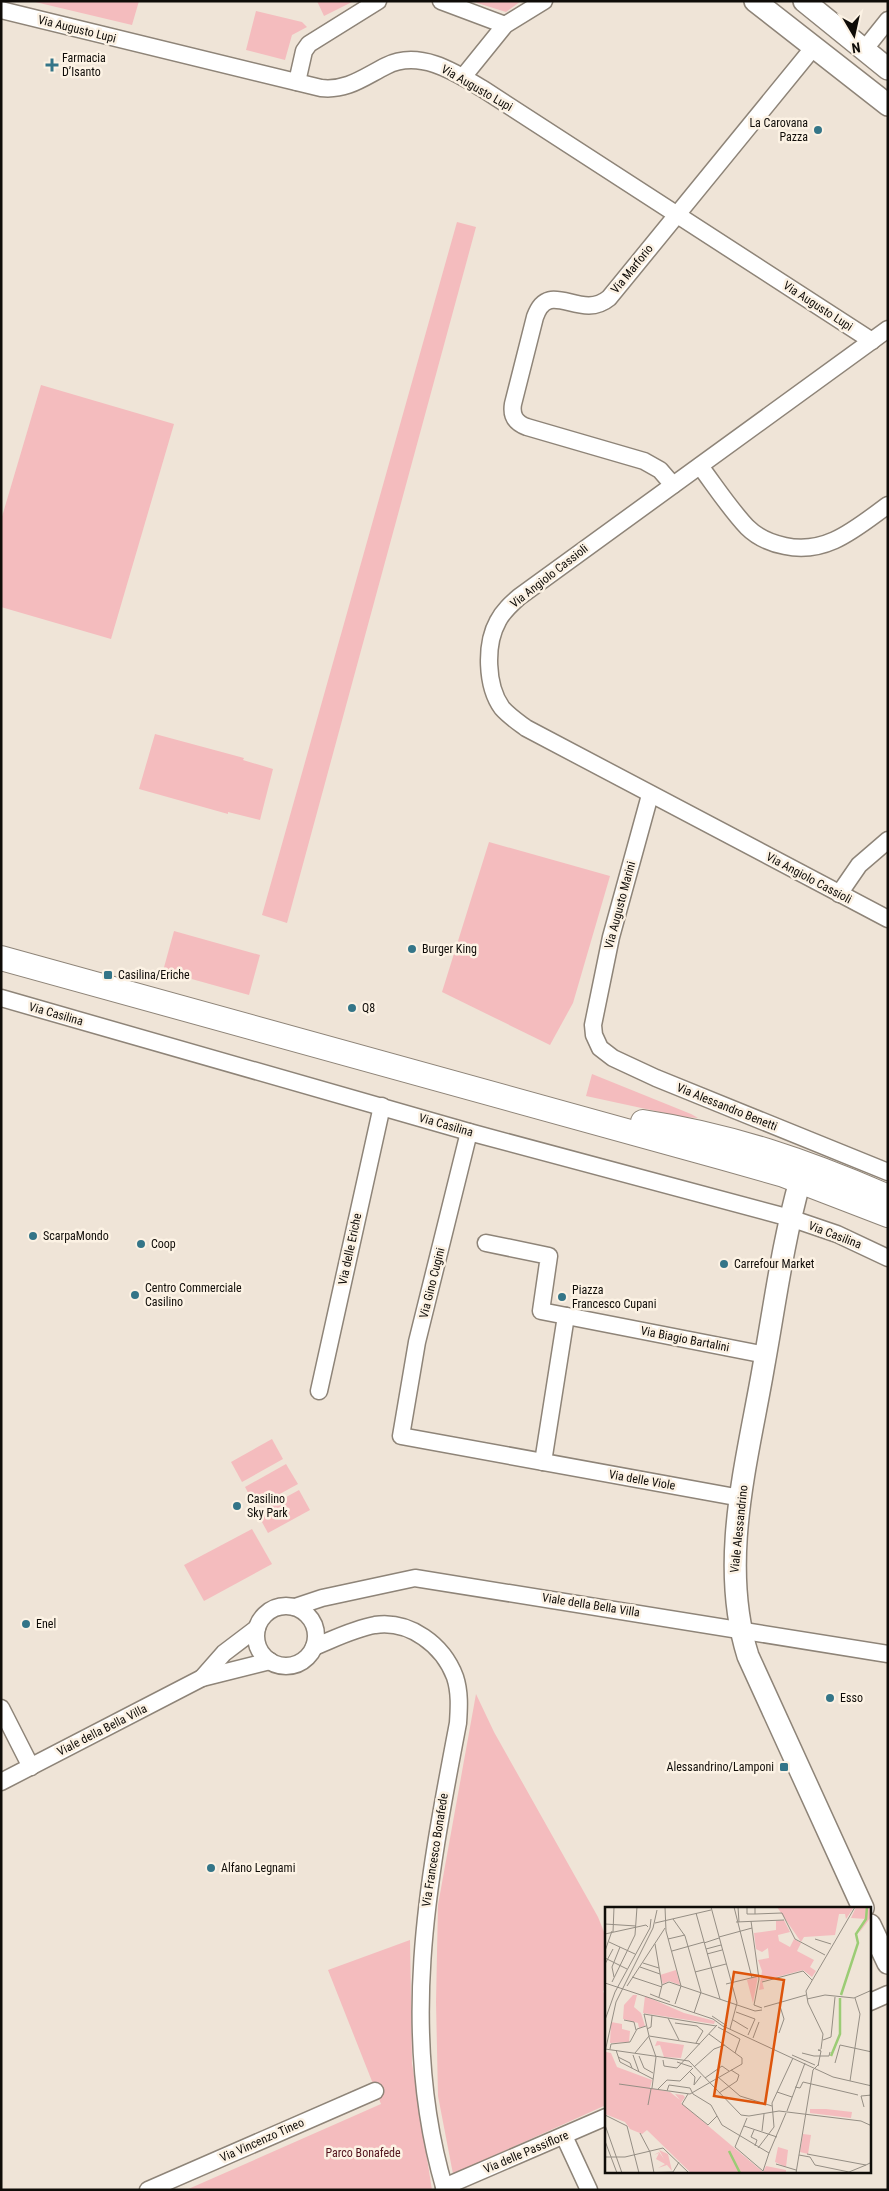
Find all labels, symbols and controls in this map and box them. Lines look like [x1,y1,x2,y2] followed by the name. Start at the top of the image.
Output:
[829,10,879,60] north arrow
[37,13,117,45] street label: Via Augusto Lupi
[851,39,862,56] text: N
[62,51,106,79] place label: Farmacia D’Isanto
[46,59,58,71] marker: Farmacia D’Isanto
[439,62,515,114] street label: Via Augusto Lupi
[749,116,808,144] place label: La Carovana Pazza
[812,124,824,136] marker: La Carovana Pazza
[608,242,656,296] street label: Via Marforio
[781,278,855,334] street label: Via Augusto Lupi
[507,541,591,611] street label: Via Angiolo Cassioli
[764,850,854,906] street label: Via Angiolo Cassioli
[602,860,638,950] street label: Via Augusto Marini
[422,942,477,956] place label: Burger King
[406,943,418,955] marker: Burger King
[118,968,190,982] place label: Casilina/Eriche
[102,969,114,981] marker: Casilina/Eriche
[27,1000,85,1028] street label: Via Casilina
[362,1001,375,1015] place label: Q8
[346,1002,358,1014] marker: Q8
[675,1080,779,1134] street label: Via Alessandro Benetti
[417,1111,475,1139] street label: Via Casilina
[336,1212,364,1286] street label: Via delle Eriche
[806,1218,864,1252] street label: Via Casilina
[43,1229,109,1243] place label: ScarpaMondo
[27,1230,39,1242] marker: ScarpaMondo
[151,1237,176,1251] place label: Coop
[135,1238,147,1250] marker: Coop
[416,1246,448,1320] street label: Via Gino Cugini
[734,1257,815,1271] place label: Carrefour Market
[718,1258,730,1270] marker: Carrefour Market
[145,1281,242,1309] place label: Centro Commerciale Casilino
[572,1283,656,1311] place label: Piazza Francesco Cupani
[129,1289,141,1301] marker: Centro Commerciale Casilino
[556,1291,568,1303] marker: Piazza Francesco Cupani
[639,1324,731,1354] street label: Via Biagio Bartalini
[608,1467,677,1493] street label: Via delle Viole
[727,1484,751,1574] street label: Viale Alessandrino
[247,1492,288,1520] place label: Casilino Sky Park
[231,1500,243,1512] marker: Casilino Sky Park
[541,1590,641,1620] street label: Viale della Bella Villa
[36,1617,56,1631] place label: Enel
[20,1618,32,1630] marker: Enel
[840,1691,863,1705] place label: Esso
[824,1692,836,1704] marker: Esso
[55,1701,149,1759] street label: Viale della Bella Villa
[667,1760,774,1774] place label: Alessandrino/Lamponi
[778,1761,790,1773] marker: Alessandrino/Lamponi
[419,1792,451,1908] street label: Via Francesco Bonafede
[221,1861,295,1875] place label: Alfano Legnami
[205,1862,217,1874] marker: Alfano Legnami
[605,1907,872,2174] inset map
[218,2115,306,2165] street label: Via Vincenzo Tineo
[482,2128,571,2176] street label: Via delle Passiflore
[325,2146,401,2160] park label: Parco Bonafede

